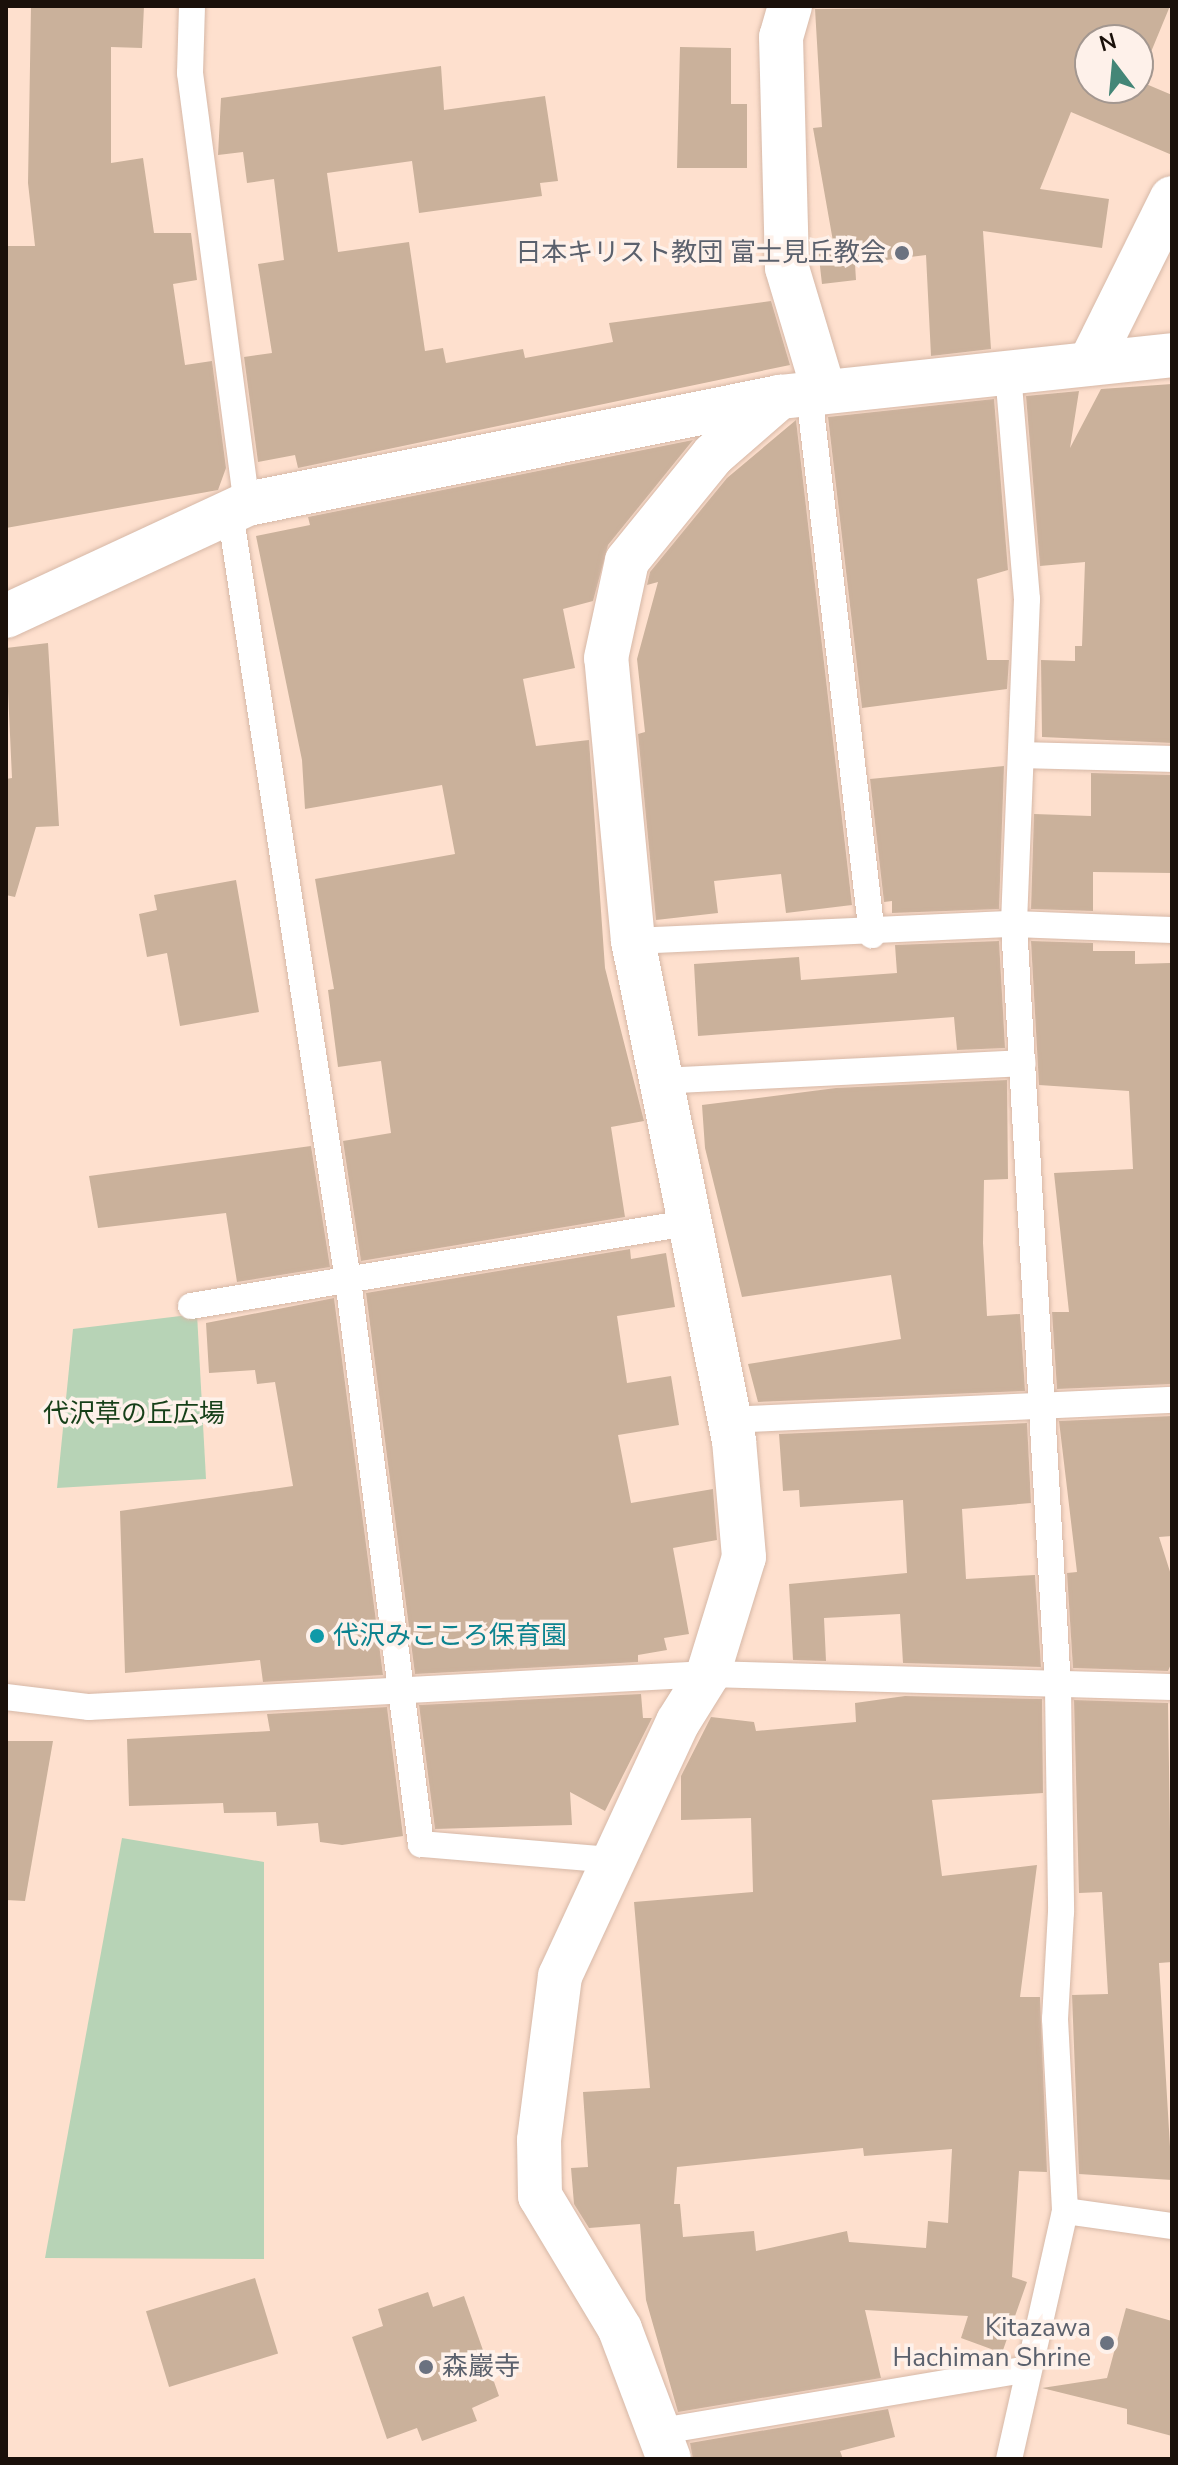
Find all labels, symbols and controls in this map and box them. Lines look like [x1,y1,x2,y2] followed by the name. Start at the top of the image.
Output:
[1074,24,1154,104] north arrow
[1096,26,1120,60] text: N
[515,237,886,269] place label: 日本キリスト教団 富士見丘教会
[893,244,911,262] marker: 日本キリスト教団 富士見丘教会
[43,1398,225,1430] park label: 代沢草の丘広場
[333,1620,567,1652] place label: 代沢みこころ保育園
[308,1627,326,1645] marker: 代沢みこころ保育園
[892,2312,1091,2374] place label: Kitazawa Hachiman Shrine
[1098,2334,1116,2352] marker: Kitazawa Hachiman Shrine
[442,2351,520,2383] place label: 森巖寺
[417,2358,435,2376] marker: 森巖寺

